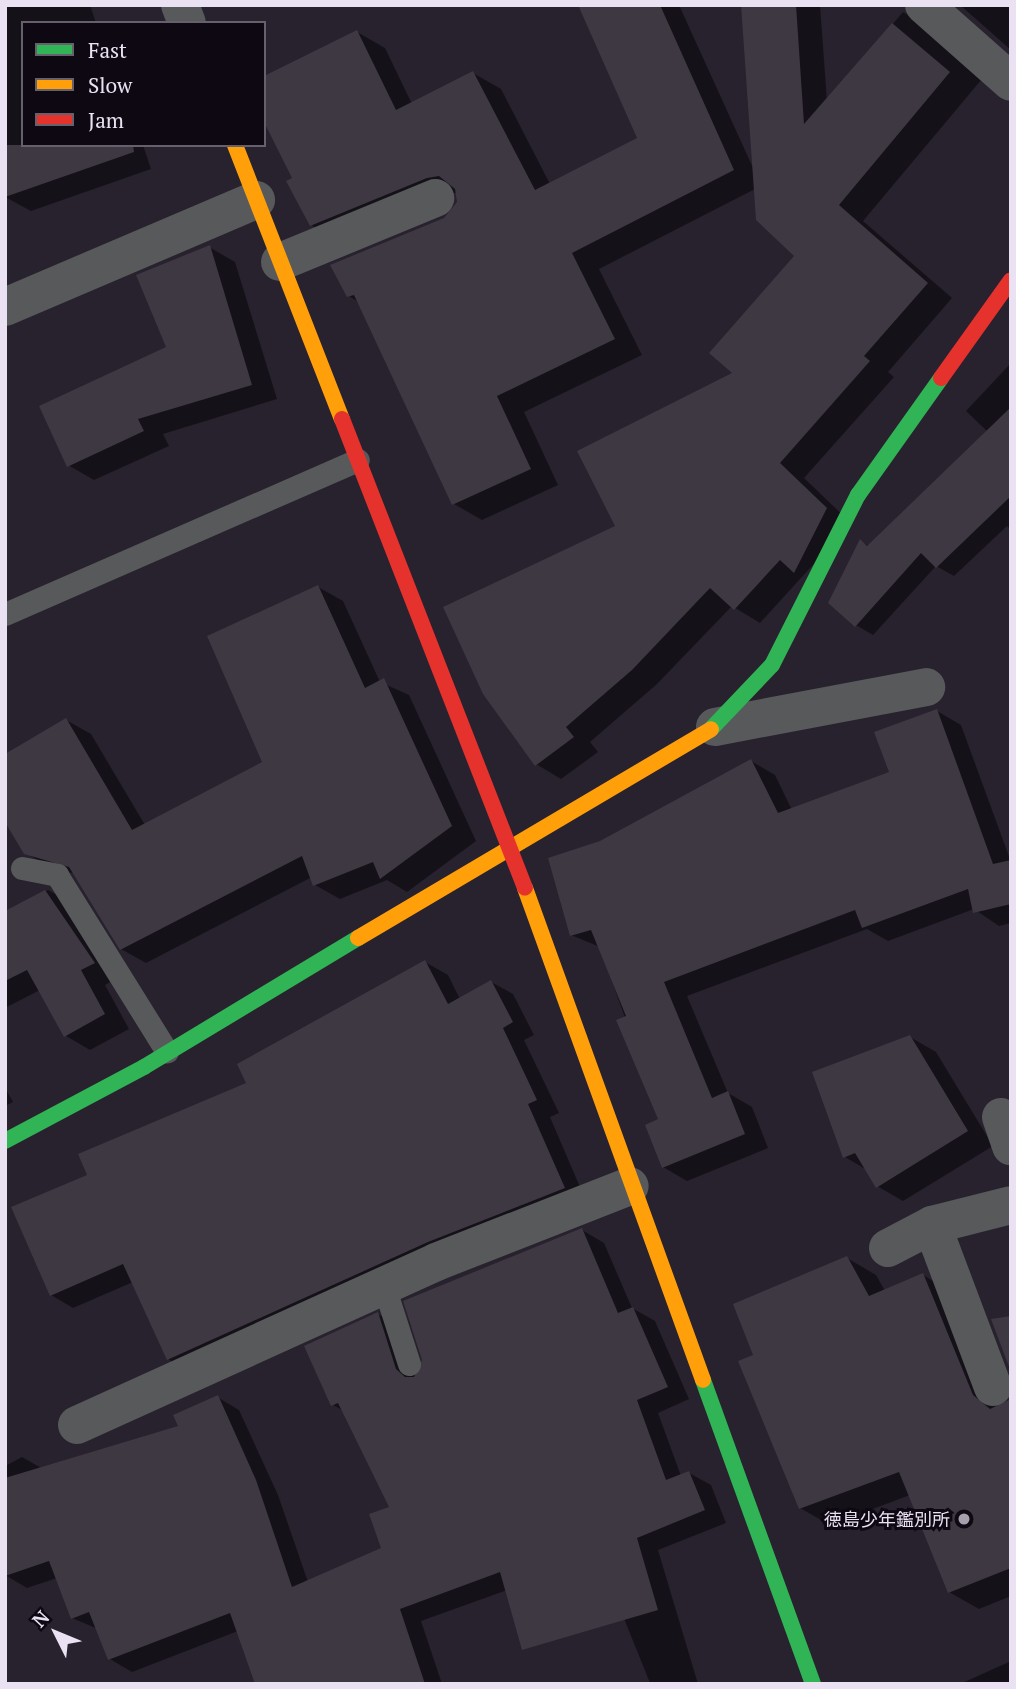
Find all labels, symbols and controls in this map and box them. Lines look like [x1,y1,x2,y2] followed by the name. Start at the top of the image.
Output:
[21,21,266,147] legend
[88,36,127,64] text: Fast
[88,71,132,99] text: Slow
[88,106,124,134] text: Jam
[824,1508,950,1530] place label: 徳島少年鑑別所
[956,1511,972,1527] marker: 徳島少年鑑別所
[21,1598,91,1668] north arrow
[26,1605,54,1632] text: N

